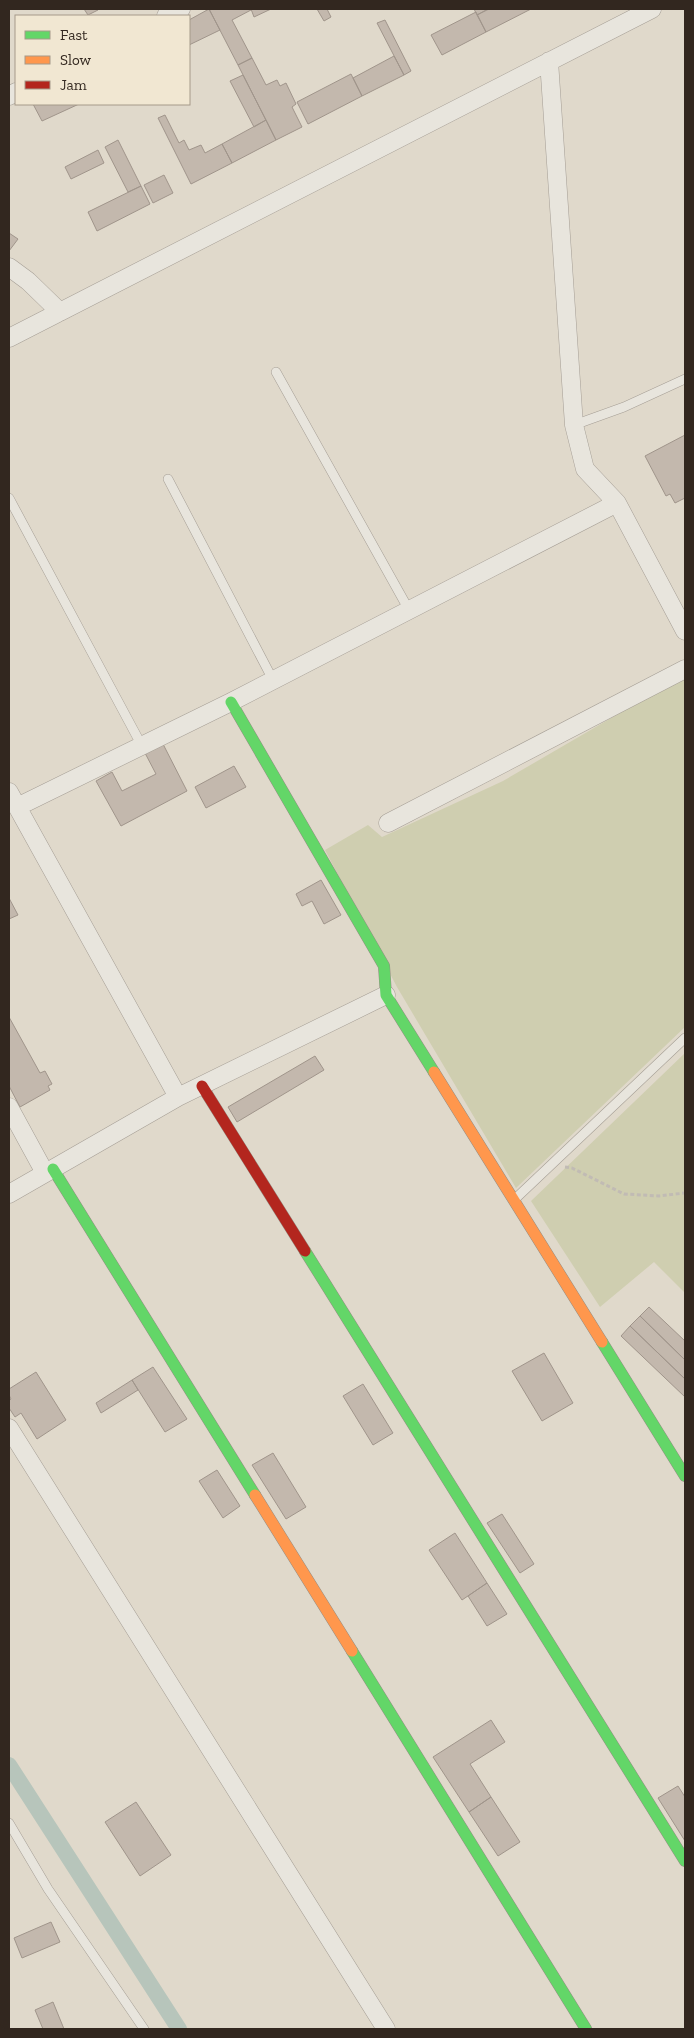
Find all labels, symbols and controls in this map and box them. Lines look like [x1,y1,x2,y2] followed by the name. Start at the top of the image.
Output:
[15,15,190,105] legend
[60,26,88,44] text: Fast
[60,51,92,69] text: Slow
[60,76,87,94] text: Jam

